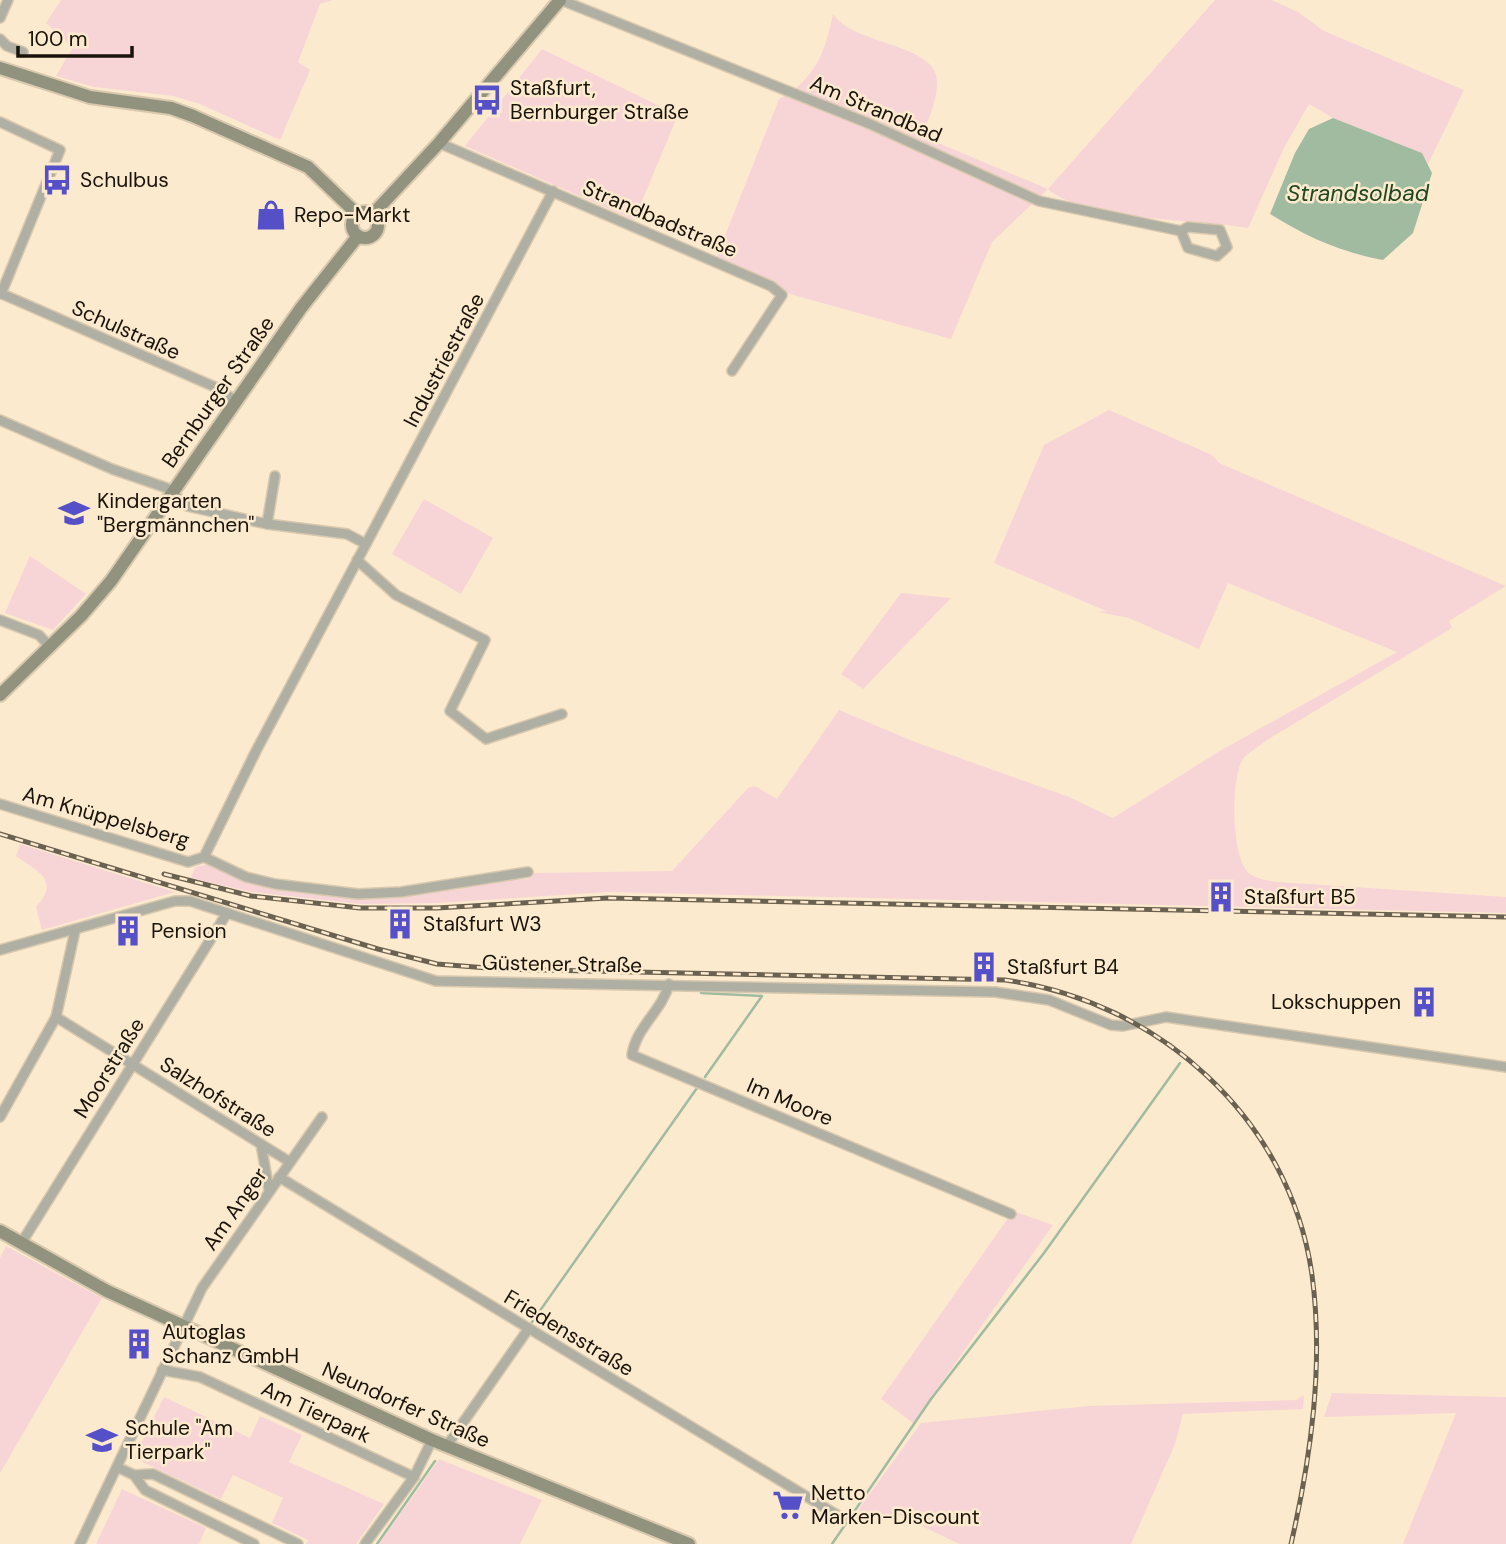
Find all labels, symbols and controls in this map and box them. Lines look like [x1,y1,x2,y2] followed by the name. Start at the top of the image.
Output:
[18,14,131,58] scale bar
[28,25,88,53] text: 100 m
[806,69,946,149] street label: Am Strandbad
[510,74,689,126] place label: Staßfurt, Bernburger Straße
[470,83,504,117] bus stop icon: Staßfurt, Bernburger Straße
[40,163,74,197] bus stop icon: Schulbus
[80,166,169,194] place label: Schulbus
[578,174,742,264] street label: Strandbadstraße
[1287,178,1430,208] water label: Strandsolbad
[254,198,288,232] shop icon: Repo-Markt
[294,201,410,229] place label: Repo-Markt
[397,288,491,432] street label: Industriestraße
[67,294,185,366] street label: Schulstraße
[155,311,281,473] street label: Bernburger Straße
[97,487,254,539] place label: Kindergarten "Bergmännchen"
[57,496,91,530] school or university icon: Kindergarten "Bergmännchen"
[19,780,193,854] street label: Am Knüppelsberg
[1204,880,1238,914] building icon: Staßfurt B5
[1244,883,1356,911] place label: Staßfurt B5
[383,907,417,941] building icon: Staßfurt W3
[423,910,542,938] place label: Staßfurt W3
[111,914,145,948] building icon: Pension
[151,917,227,945] place label: Pension
[482,949,642,979] street label: Güstener Straße
[967,950,1001,984] building icon: Staßfurt B4
[1007,953,1119,981] place label: Staßfurt B4
[1407,985,1441,1019] building icon: Lokschuppen
[1271,988,1401,1016] place label: Lokschuppen
[67,1012,151,1123] street label: Moorstraße
[155,1050,282,1144] street label: Salzhofstraße
[743,1071,837,1133] street label: Im Moore
[196,1162,274,1256] street label: Am Anger
[499,1283,639,1383] street label: Friedensstraße
[162,1318,299,1370] place label: Autoglas Schanz GmbH
[122,1327,156,1361] building icon: Autoglas Schanz GmbH
[318,1355,494,1455] street label: Neundorfer Straße
[257,1374,376,1450] street label: Am Tierpark
[125,1414,233,1466] place label: Schule "Am Tierpark"
[85,1423,119,1457] school or university icon: Schule "Am Tierpark"
[811,1479,980,1531] place label: Netto Marken-Discount
[771,1488,805,1522] supermarket icon: Netto Marken-Discount

